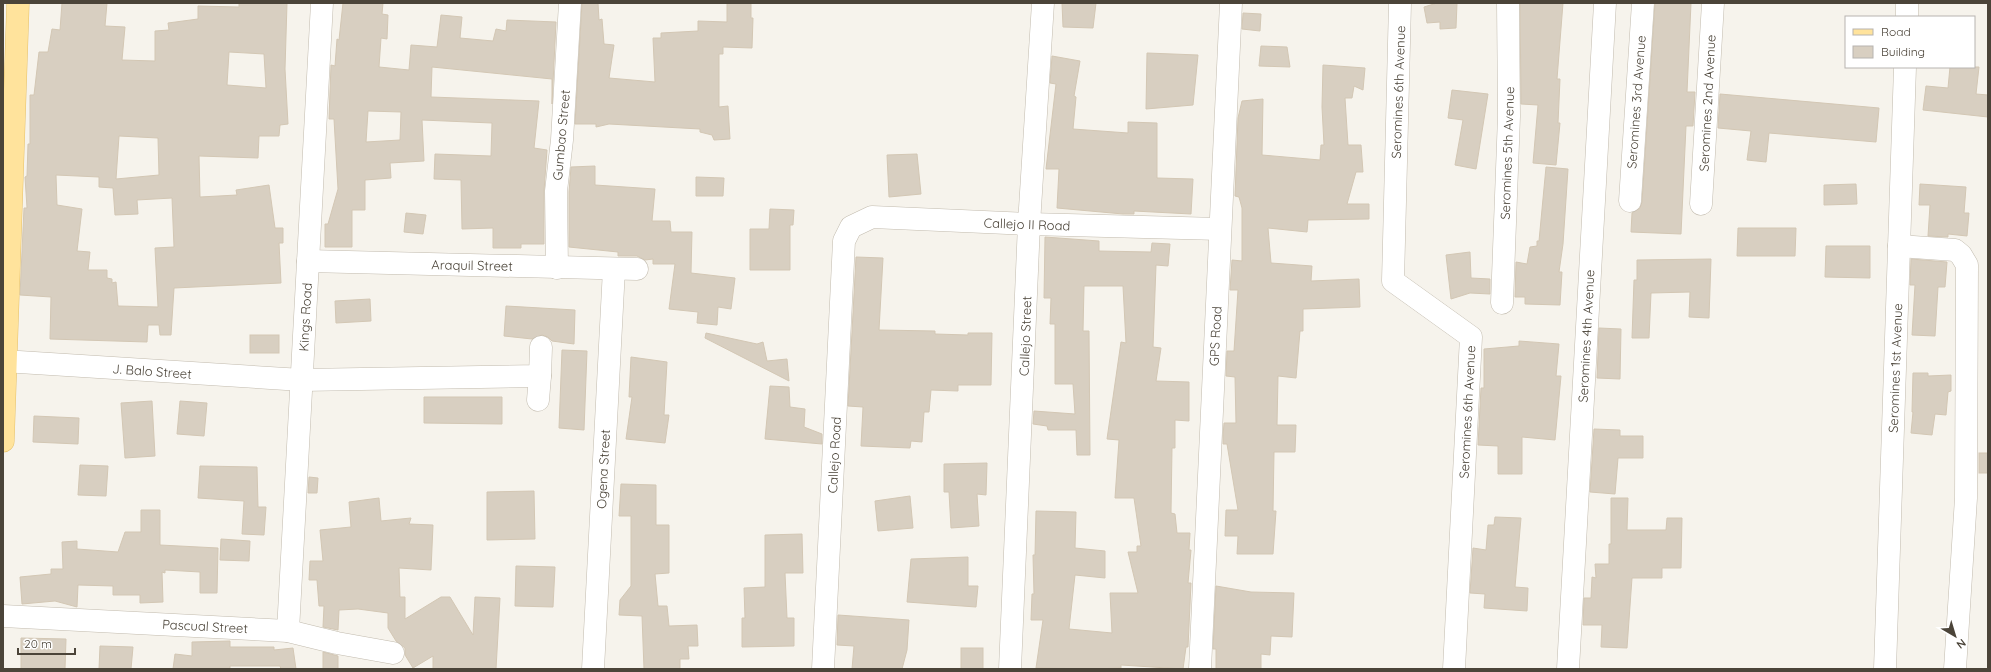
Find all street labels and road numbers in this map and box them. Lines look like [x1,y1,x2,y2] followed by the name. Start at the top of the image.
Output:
[1388,25,1408,159] street label: Seromines 6th Avenue
[1695,34,1719,172] street label: Seromines 2nd Avenue
[1623,35,1649,169] street label: Seromines 3rd Avenue
[1497,86,1517,220] street label: Seromines 5th Avenue
[549,89,573,181] street label: Gumbao Street
[983,214,1071,234] street label: Callejo II Road
[431,256,513,274] street label: Araquil Street
[1575,269,1597,403] street label: Seromines 4th Avenue
[295,282,315,352] street label: Kings Road
[1016,296,1034,376] street label: Callejo Street
[1885,303,1905,433] street label: Seromines 1st Avenue
[1205,306,1225,366] street label: GPS Road
[1456,345,1478,479] street label: Seromines 6th Avenue
[112,360,192,382] street label: J. Balo Street
[824,416,844,494] street label: Callejo Road
[593,429,613,509] street label: Ogena Street
[162,616,248,636] street label: Pascual Street

